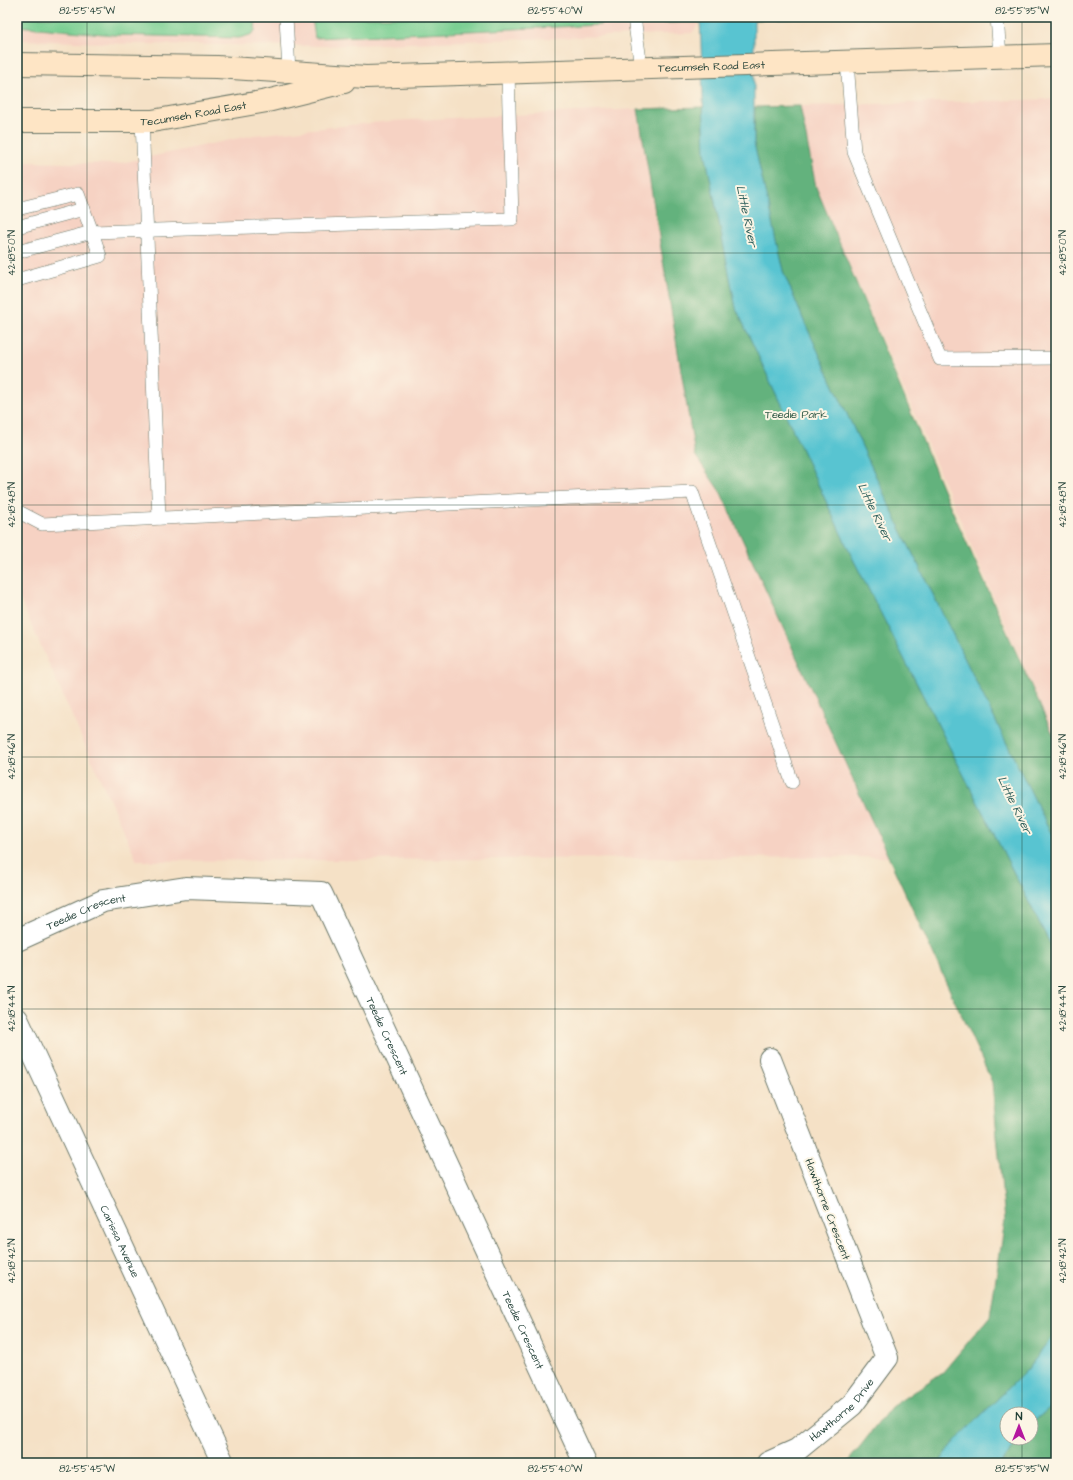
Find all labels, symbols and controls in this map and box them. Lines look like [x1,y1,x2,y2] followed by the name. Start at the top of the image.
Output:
[59,4,116,18] text: 82°55'45"W
[527,4,583,18] text: 82°55'40"W
[995,4,1050,18] text: 82°55'35"W
[658,57,766,76] street label: Tecumseh Road East
[140,98,248,129] street label: Tecumseh Road East
[732,184,762,250] water label: Little River
[5,230,19,276] text: 42°18'50"N
[1056,230,1070,276] text: 42°18'50"N
[765,407,827,422] park label: Teedie Park
[853,480,897,545] water label: Little River
[5,482,19,528] text: 42°18'48"N
[1056,482,1070,528] text: 42°18'48"N
[5,734,19,780] text: 42°18'46"N
[1056,734,1070,780] text: 42°18'46"N
[993,773,1037,838] water label: Little River
[44,890,127,934] street label: Teedie Crescent
[5,986,19,1032] text: 42°18'44"N
[1056,986,1070,1032] text: 42°18'44"N
[362,995,412,1078] street label: Teedie Crescent
[801,1156,854,1262] street label: Hawthorne Crescent
[96,1203,143,1280] street label: Carissa Avenue
[5,1238,19,1284] text: 42°18'42"N
[1056,1238,1070,1284] text: 42°18'42"N
[498,1289,548,1372] street label: Teedie Crescent
[806,1375,878,1445] street label: Hawthorne Drive
[999,1406,1039,1446] north arrow
[1016,1409,1023,1424] text: N
[59,1462,116,1476] text: 82°55'45"W
[527,1462,583,1476] text: 82°55'40"W
[995,1462,1050,1476] text: 82°55'35"W

